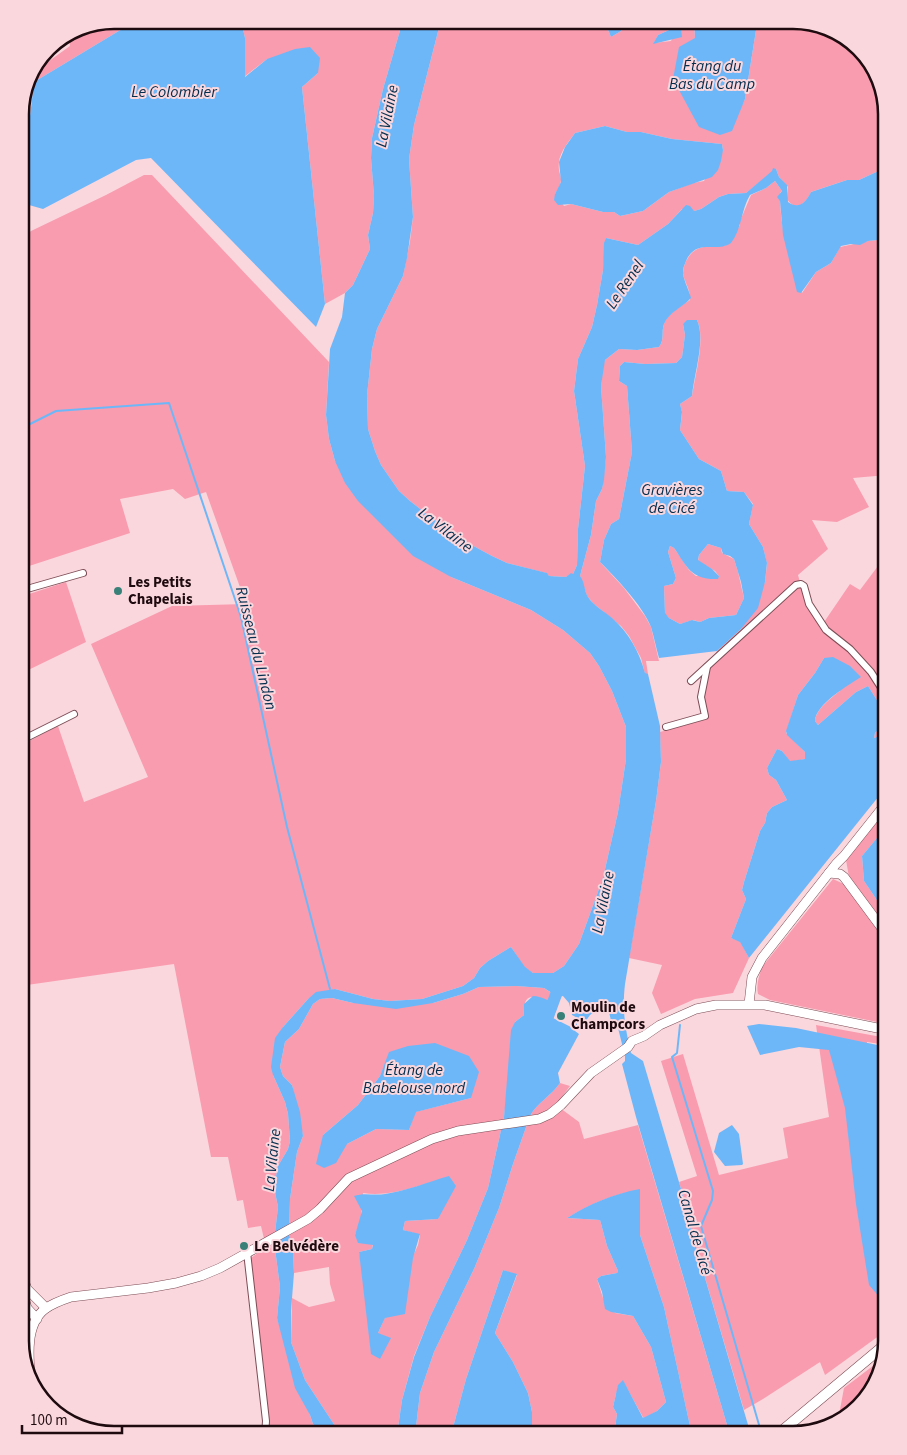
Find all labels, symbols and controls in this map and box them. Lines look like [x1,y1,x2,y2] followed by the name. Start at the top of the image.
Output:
[669,55,755,95] water label: Étang du Bas du Camp
[131,81,218,103] water label: Le Colombier
[370,83,404,149] water label: La Vilaine
[600,256,649,313] water label: Le Renel
[641,479,703,519] water label: Gravières de Cicé
[414,502,477,558] water label: La Vilaine
[128,572,193,610] place label: Les Petits Chapelais
[230,584,282,712] water label: Ruisseau du Lindon
[112,585,124,597] marker: Les Petits Chapelais
[586,869,620,935] water label: La Vilaine
[571,997,645,1035] place label: Moulin de Champcors
[555,1010,567,1022] marker: Moulin de Champcors
[363,1059,466,1099] water label: Étang de Babelouse nord
[258,1127,286,1193] water label: La Vilaine
[672,1187,718,1278] water label: Canal de Cicé
[254,1236,339,1257] place label: Le Belvédère
[238,1240,250,1252] marker: Le Belvédère
[22,1402,122,1434] scale bar
[30,1410,68,1431] text: 100 m

